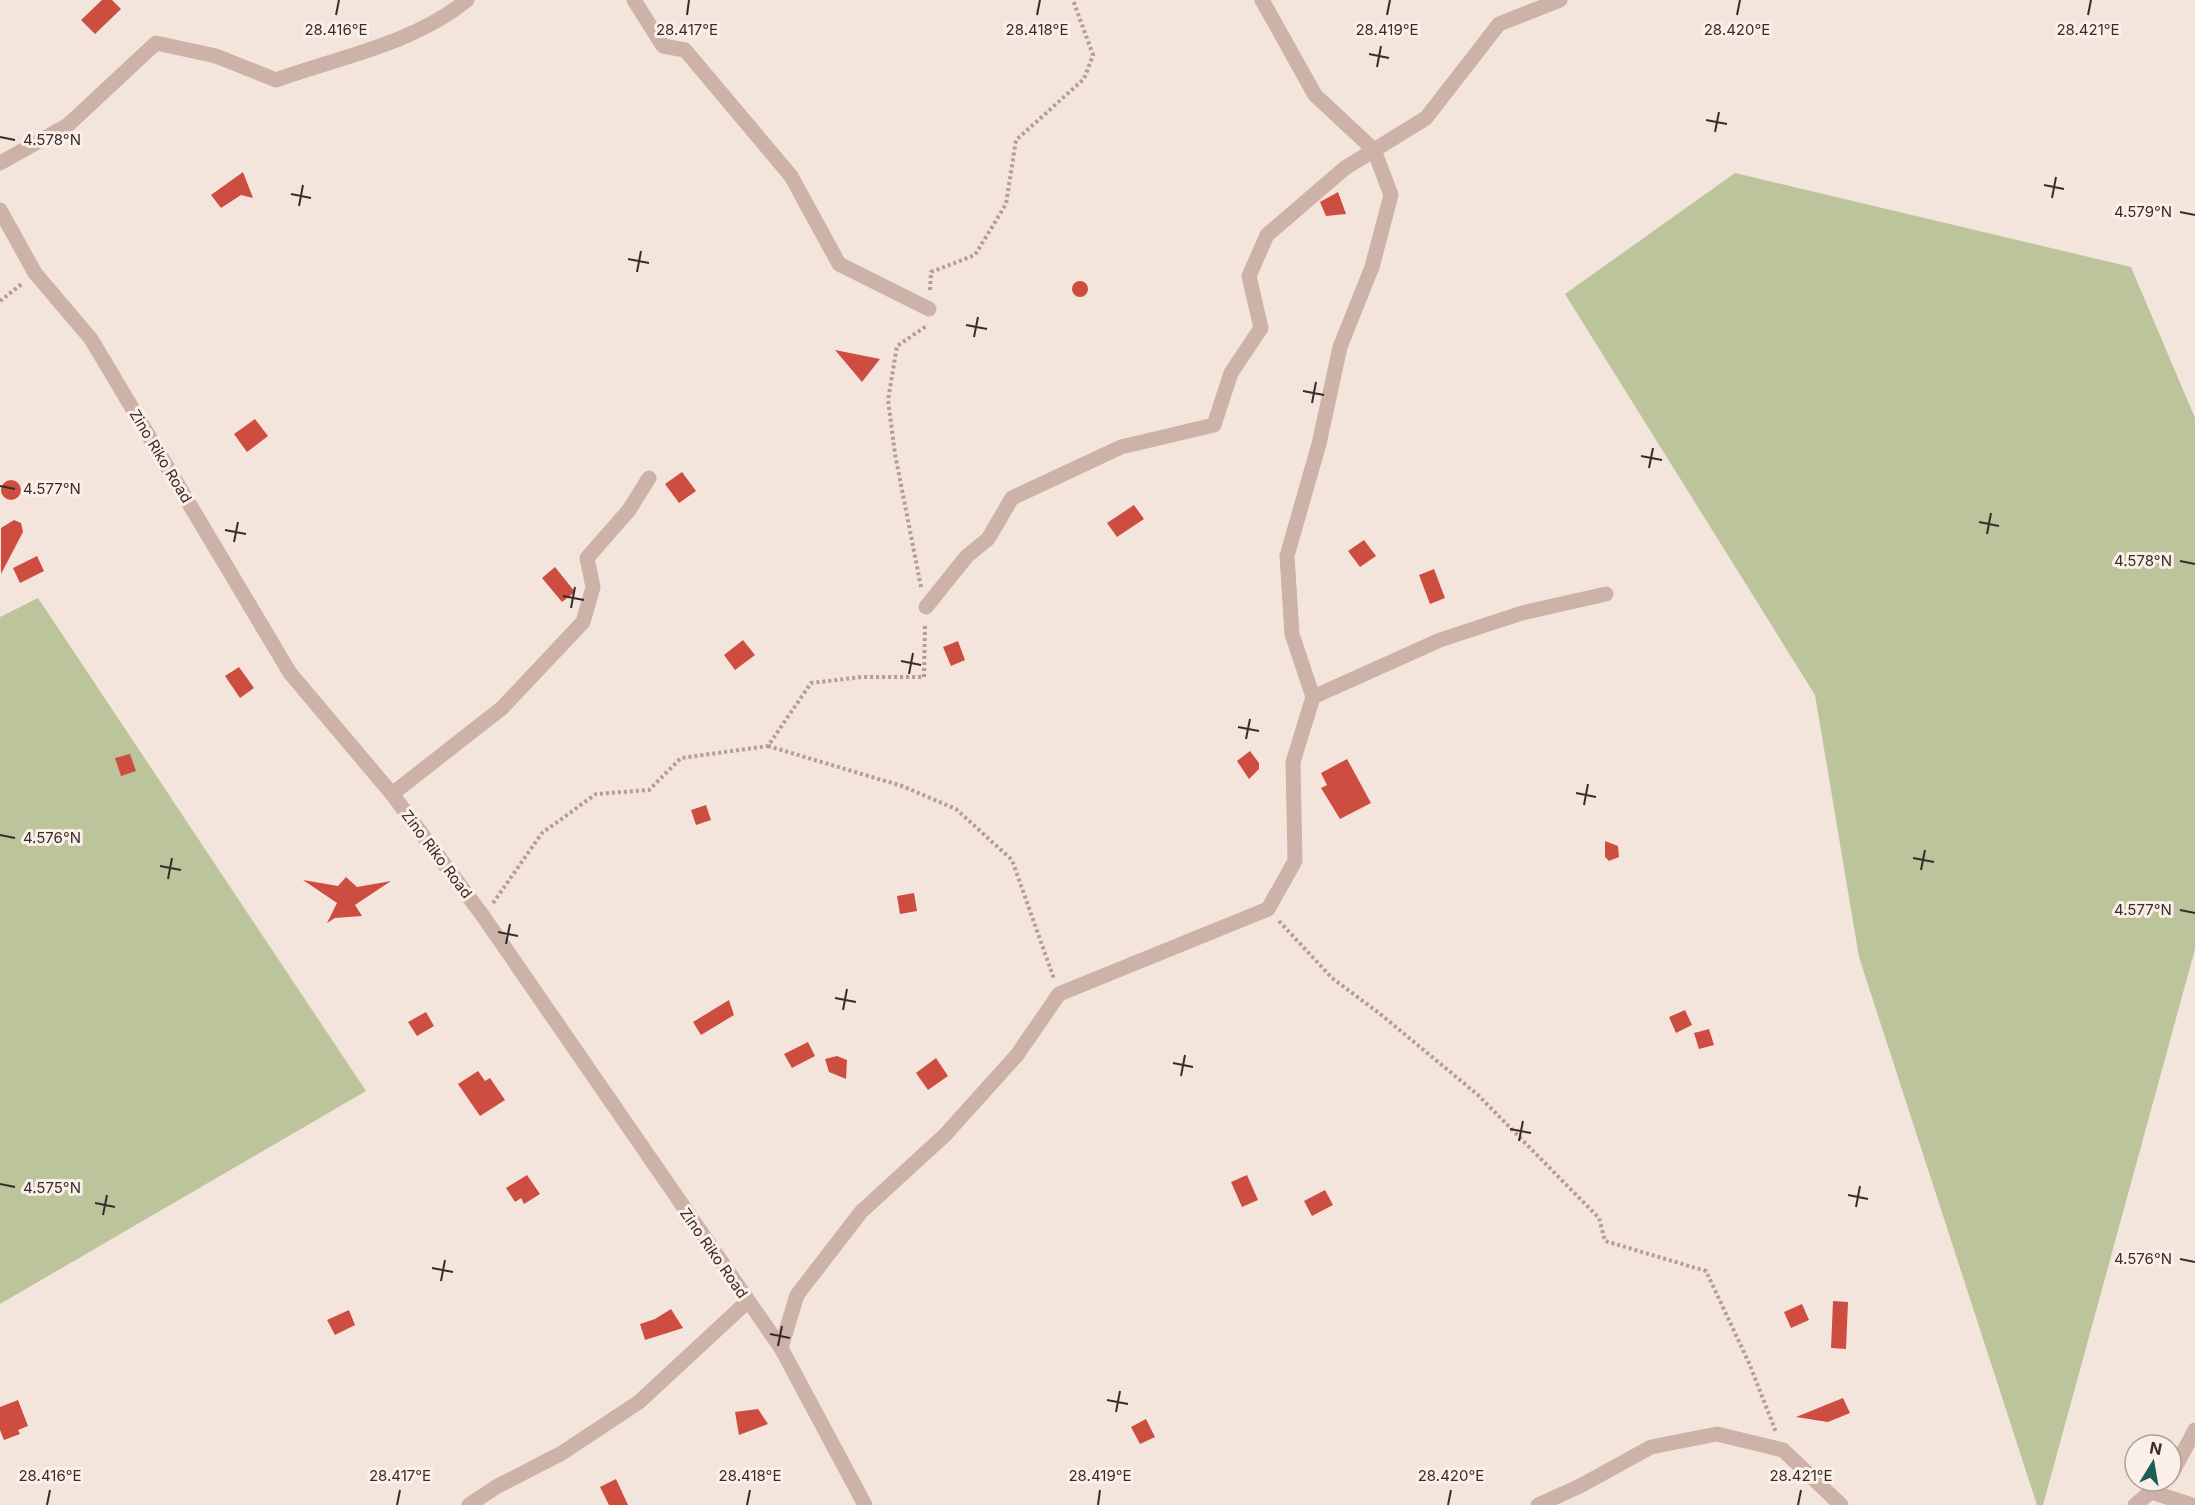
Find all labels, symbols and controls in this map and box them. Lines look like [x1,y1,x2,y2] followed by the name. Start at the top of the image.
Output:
[304,20,368,39] text: 28.416°E
[656,20,718,39] text: 28.417°E
[1006,20,1068,39] text: 28.418°E
[1355,20,1419,39] text: 28.419°E
[1704,20,1770,39] text: 28.420°E
[2056,20,2120,39] text: 28.421°E
[23,130,81,149] text: 4.578°N
[2114,202,2172,221] text: 4.579°N
[126,406,196,506] street label: Zino Riko Road
[23,479,81,498] text: 4.577°N
[2114,551,2172,570] text: 4.578°N
[398,806,476,902] street label: Zino Riko Road
[23,828,81,847] text: 4.576°N
[2114,900,2172,919] text: 4.577°N
[23,1178,81,1197] text: 4.575°N
[676,1204,752,1302] street label: Zino Riko Road
[2114,1249,2172,1268] text: 4.576°N
[2123,1433,2183,1493] north arrow
[2148,1437,2164,1459] text: N
[18,1466,82,1485] text: 28.416°E
[369,1466,431,1485] text: 28.417°E
[719,1466,781,1485] text: 28.418°E
[1068,1466,1132,1485] text: 28.419°E
[1418,1466,1484,1485] text: 28.420°E
[1769,1466,1833,1485] text: 28.421°E

